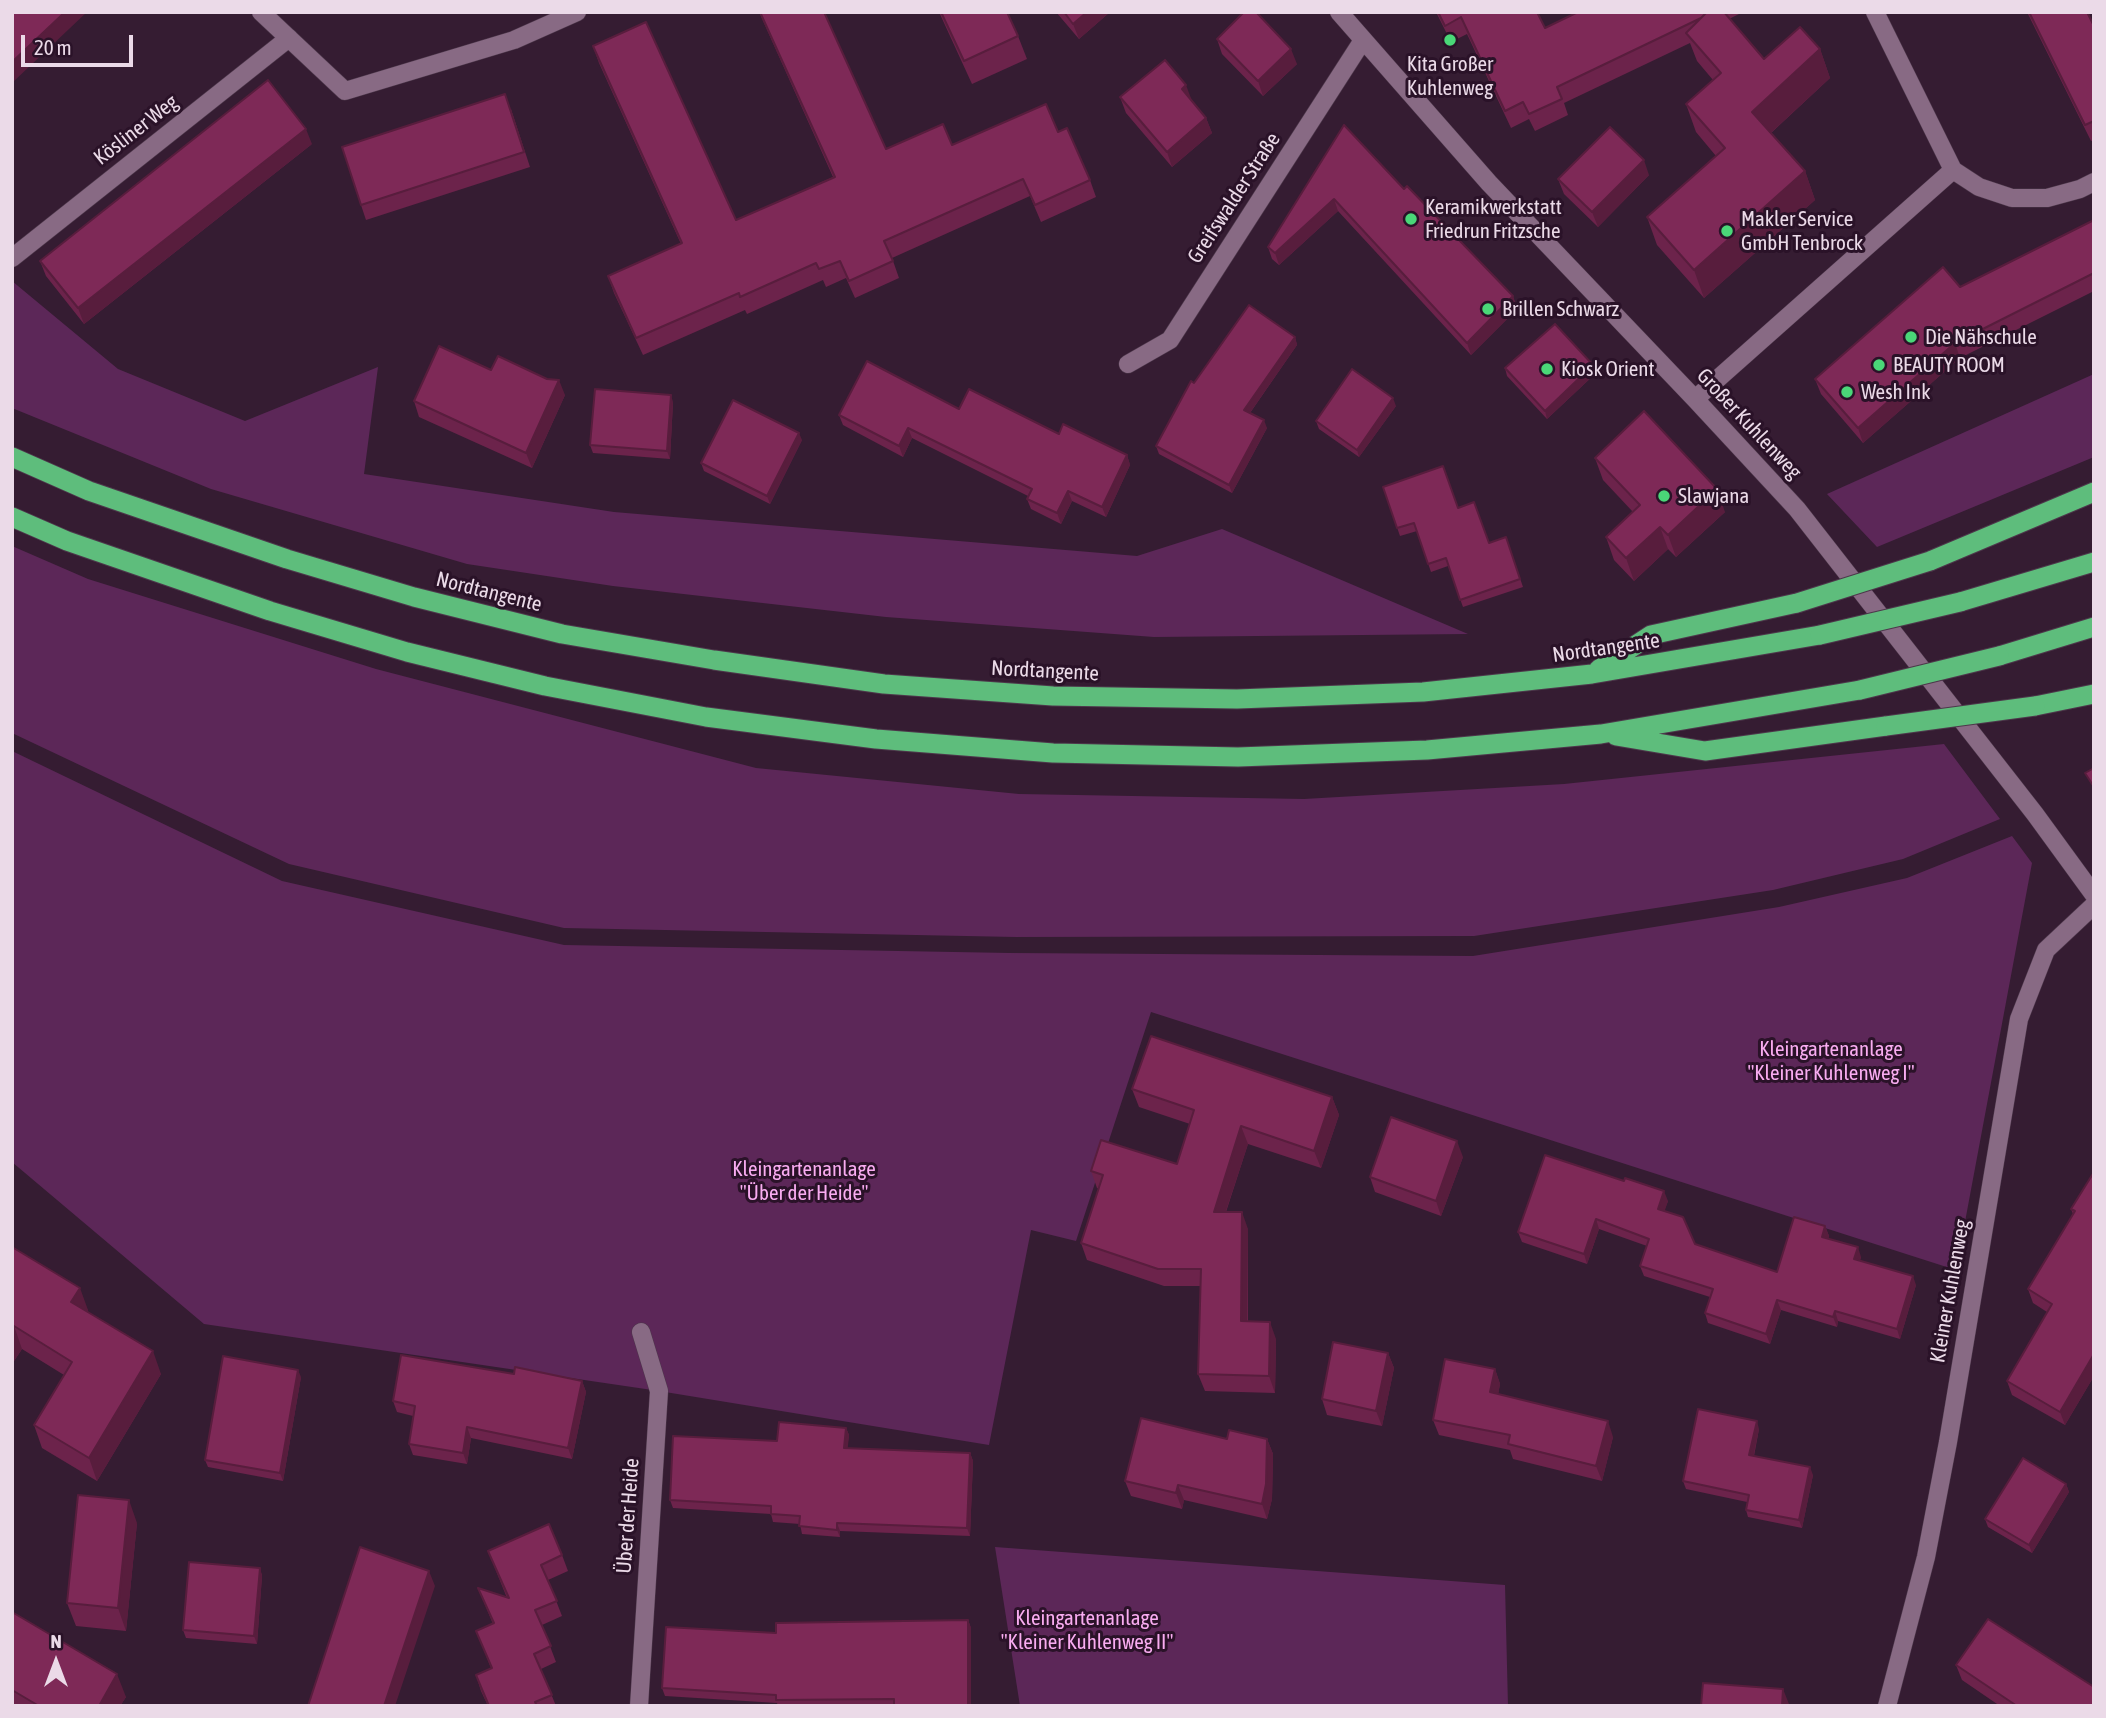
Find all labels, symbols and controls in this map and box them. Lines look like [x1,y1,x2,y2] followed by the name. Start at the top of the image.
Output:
[24,21,136,65] scale bar
[1442,32,1458,48] marker: Kita Großer Kuhlenweg
[34,35,72,59] text: 20 m
[1407,51,1493,101] place label: Kita Großer Kuhlenweg
[89,89,183,171] street label: Kösliner Weg
[1182,128,1286,268] street label: Greifswalder Straße
[1425,194,1562,244] place label: Keramikwerkstatt Friedrun Fritzsche
[1741,206,1863,256] place label: Makler Service GmbH Tenbrock
[1403,211,1419,227] marker: Keramikwerkstatt Friedrun Fritzsche
[1719,223,1735,239] marker: Makler Service GmbH Tenbrock
[1502,296,1619,322] place label: Brillen Schwarz
[1480,301,1496,317] marker: Brillen Schwarz
[1925,324,2037,350] place label: Die Nähschule
[1903,329,1919,345] marker: Die Nähschule
[1893,352,2005,378] place label: BEAUTY ROOM
[1561,356,1655,382] place label: Kiosk Orient
[1871,357,1887,373] marker: BEAUTY ROOM
[1539,361,1555,377] marker: Kiosk Orient
[1691,363,1807,485] street label: Großer Kuhlenweg
[1861,379,1930,405] place label: Wesh Ink
[1839,384,1855,400] marker: Wesh Ink
[1678,483,1749,509] place label: Slawjana
[1656,488,1672,504] marker: Slawjana
[434,567,544,617] street label: Nordtangente
[1551,628,1661,668] street label: Nordtangente
[990,656,1100,686] street label: Nordtangente
[1747,1036,1915,1086] park label: Kleingartenanlage "Kleiner Kuhlenweg I"
[732,1156,876,1206] park label: Kleingartenanlage "Über der Heide"
[1925,1217,1975,1365] street label: Kleiner Kuhlenweg
[611,1457,645,1575] street label: Über der Heide
[1001,1605,1173,1655] park label: Kleingartenanlage "Kleiner Kuhlenweg II"
[21,1627,91,1697] north arrow
[50,1630,62,1652] text: N

